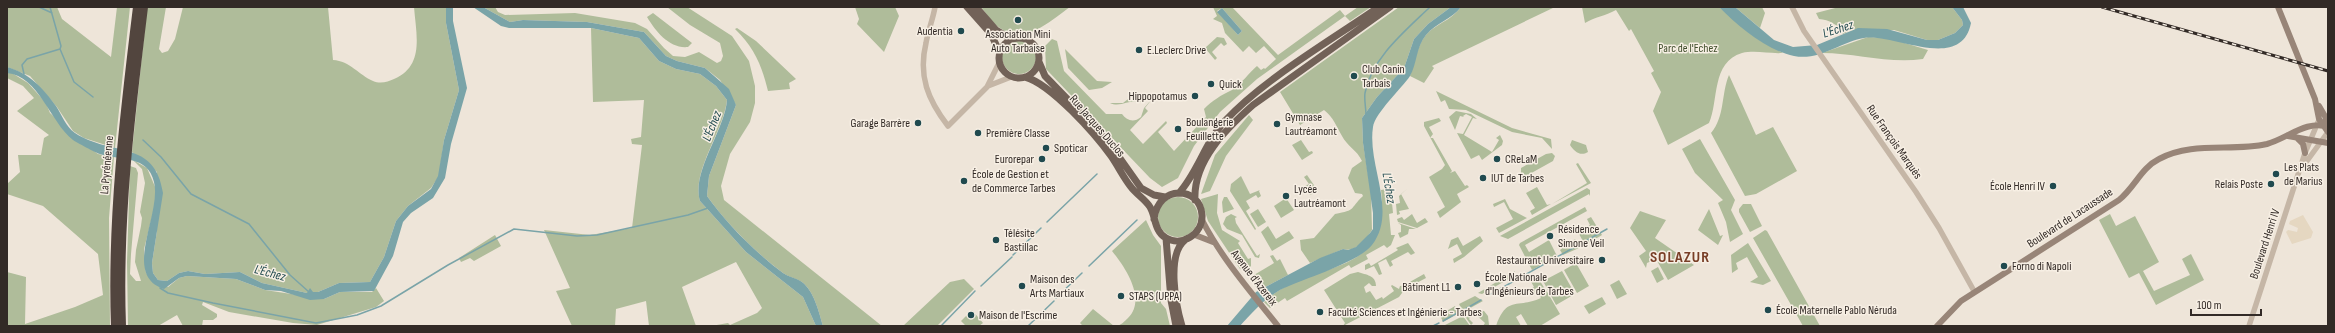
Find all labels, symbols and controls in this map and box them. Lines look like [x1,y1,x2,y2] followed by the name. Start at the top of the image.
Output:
[1013,15,1023,25] marker: Association Mini Auto Tarbaise
[1821,16,1856,41] water label: L'Échez
[916,24,953,39] place label: Audentia
[956,26,966,36] marker: Audentia
[985,27,1050,56] place label: Association Mini Auto Tarbaise
[1658,41,1718,56] park label: Parc de l'Echez
[1147,43,1206,58] place label: E.Leclerc Drive
[1134,45,1144,55] marker: E.Leclerc Drive
[1362,62,1405,91] place label: Club Canin Tarbais
[1349,71,1359,81] marker: Club Canin Tarbais
[1219,77,1242,92] place label: Quick
[1206,79,1216,89] marker: Quick
[1129,89,1187,104] place label: Hippopotamus
[1190,91,1200,101] marker: Hippopotamus
[1066,92,1128,160] street label: Rue Jacques Duclos
[1863,102,1925,182] street label: Rue François Marquès
[699,108,725,144] water label: L'Échez
[1285,110,1337,139] place label: Gymnase Lautréamont
[1186,115,1234,144] place label: Boulangerie Feuillette
[851,116,910,131] place label: Garage Barrère
[913,118,923,128] marker: Garage Barrère
[1272,119,1282,129] marker: Gymnase Lautréamont
[1173,124,1183,134] marker: Boulangerie Feuillette
[986,126,1050,141] place label: Première Classe
[973,128,983,138] marker: Première Classe
[97,135,117,195] street label: La Pyrénéenne
[1054,141,1088,156] place label: Spoticar
[1041,143,1051,153] marker: Spoticar
[995,152,1035,167] place label: Eurorepar
[1505,152,1537,167] place label: CReLaM
[1037,154,1047,164] marker: Eurorepar
[1492,154,1502,164] marker: CReLaM
[2284,160,2322,189] place label: Les Plats de Marius
[972,167,1056,196] place label: École de Gestion et de Commerce Tarbes
[2271,169,2281,179] marker: Les Plats de Marius
[1379,171,1399,205] water label: L'Échez
[1491,171,1544,186] place label: IUT de Tarbes
[1478,173,1488,183] marker: IUT de Tarbes
[959,176,969,186] marker: École de Gestion et de Commerce Tarbes
[2215,177,2263,192] place label: Relais Poste
[1990,179,2046,194] place label: École Henri IV
[2266,179,2276,189] marker: Relais Poste
[2048,181,2058,191] marker: École Henri IV
[1294,182,1346,211] place label: Lycée Lautréamont
[2024,185,2116,251] street label: Boulevard de Lacaussade
[1281,191,1291,201] marker: Lycée Lautréamont
[2247,206,2284,281] street label: Boulevard Henri IV
[1558,222,1604,251] place label: Résidence Simone Veil
[1004,226,1038,255] place label: Télésite Bastillac
[1545,231,1555,241] marker: Résidence Simone Veil
[991,235,1001,245] marker: Télésite Bastillac
[1227,246,1281,309] street label: Avenue d'Azereix
[1650,248,1710,267] district label: SOLAZUR
[1497,253,1594,268] place label: Restaurant Universitaire
[1597,255,1607,265] marker: Restaurant Universitaire
[2012,259,2071,274] place label: Forno di Napoli
[253,261,288,285] water label: L'Échez
[1999,261,2009,271] marker: Forno di Napoli
[1485,270,1574,299] place label: École Nationale d'Ingénieurs de Tarbes
[1029,272,1085,301] place label: Maison des Arts Martiaux
[1472,279,1482,289] marker: École Nationale d'Ingénieurs de Tarbes
[1402,280,1451,295] place label: Bâtiment L1
[1017,281,1027,291] marker: Maison des Arts Martiaux
[1453,282,1463,292] marker: Bâtiment L1
[1129,289,1182,304] place label: STAPS (UPPA)
[1116,291,1126,301] marker: STAPS (UPPA)
[2191,291,2261,317] scale bar
[2197,298,2222,313] text: 100 m
[1776,303,1897,318] place label: École Maternelle Pablo Néruda
[1328,305,1482,320] place label: Faculté Sciences et Ingénierie - Tarbes
[1763,305,1773,315] marker: École Maternelle Pablo Néruda
[1315,307,1325,317] marker: Faculté Sciences et Ingénierie - Tarbes
[979,308,1058,323] place label: Maison de l'Escrime
[966,310,976,320] marker: Maison de l'Escrime

